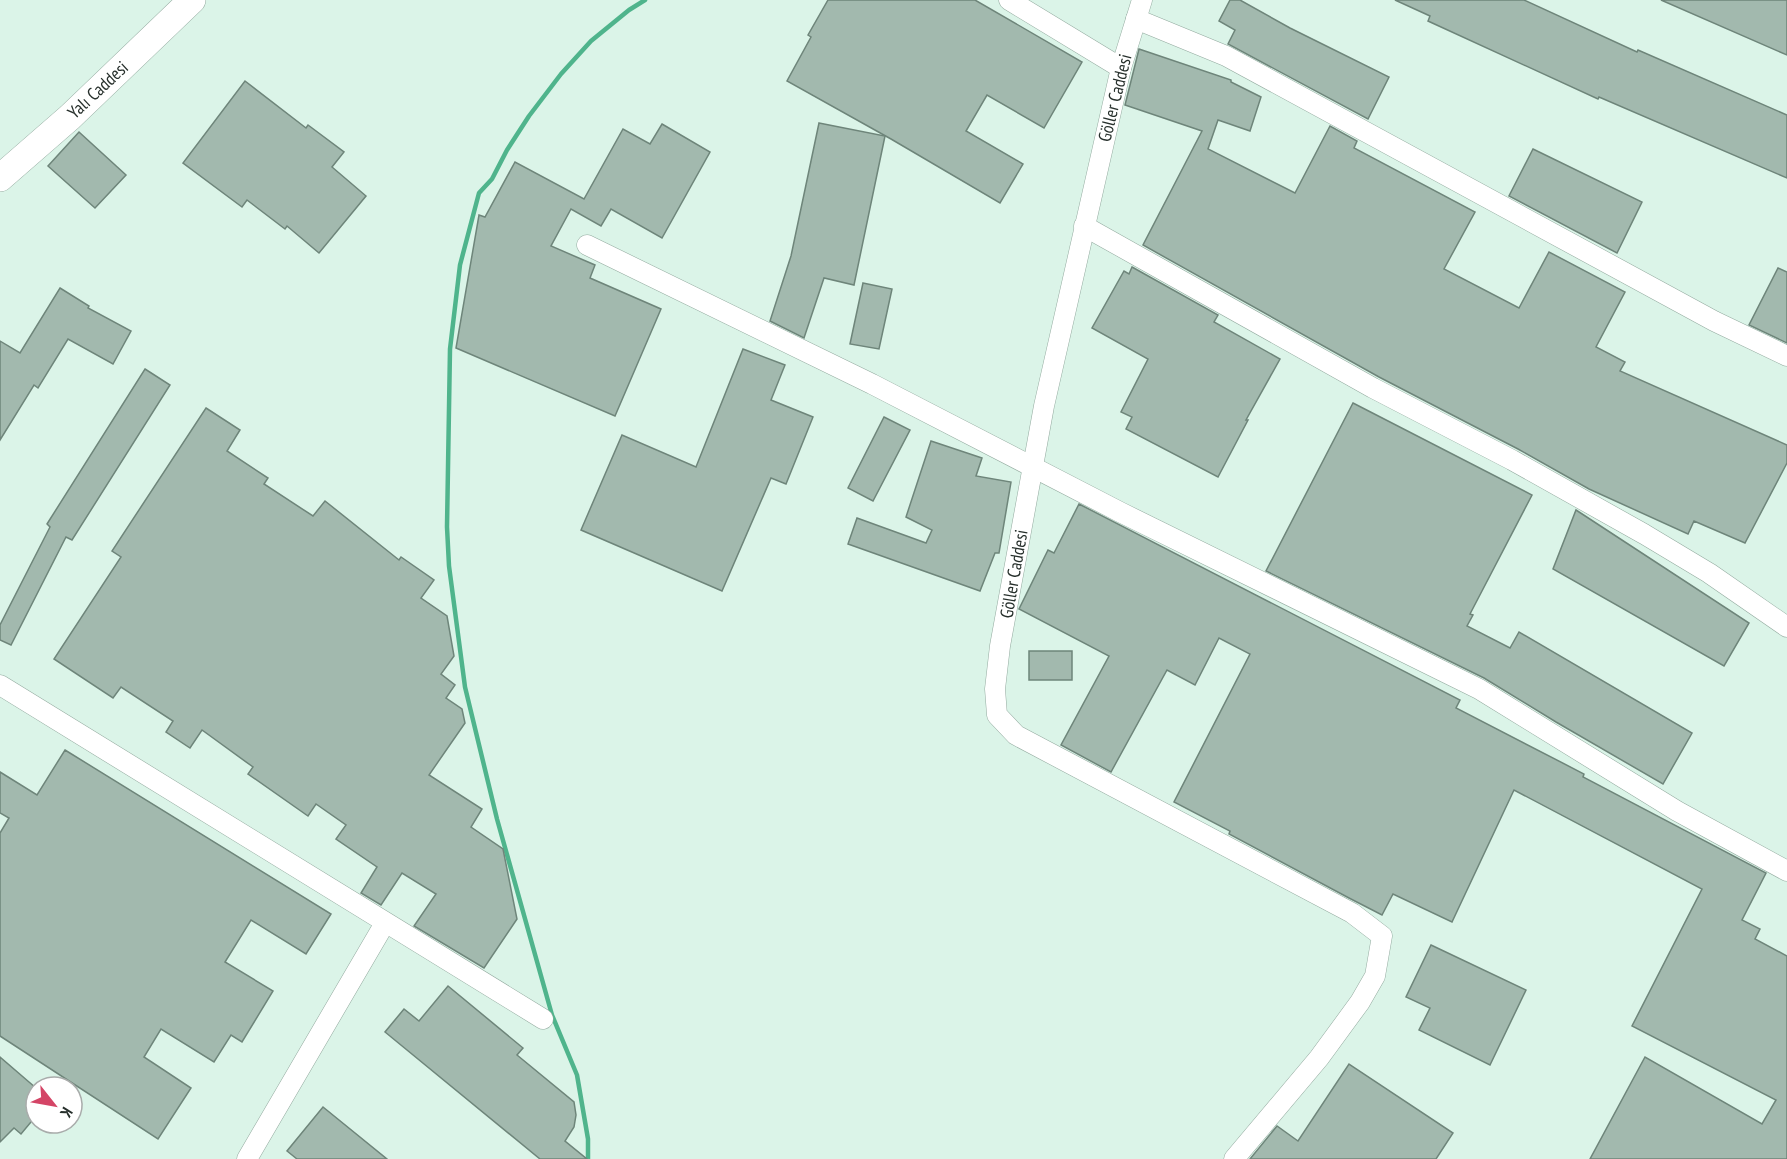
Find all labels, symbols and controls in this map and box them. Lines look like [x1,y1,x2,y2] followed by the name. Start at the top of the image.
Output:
[1093,52,1136,144] street label: Göller Caddesi
[63,56,133,123] street label: Yalı Caddesi
[994,528,1033,620] street label: Göller Caddesi
[24,1075,84,1135] north arrow
[56,1104,78,1122] text: K

